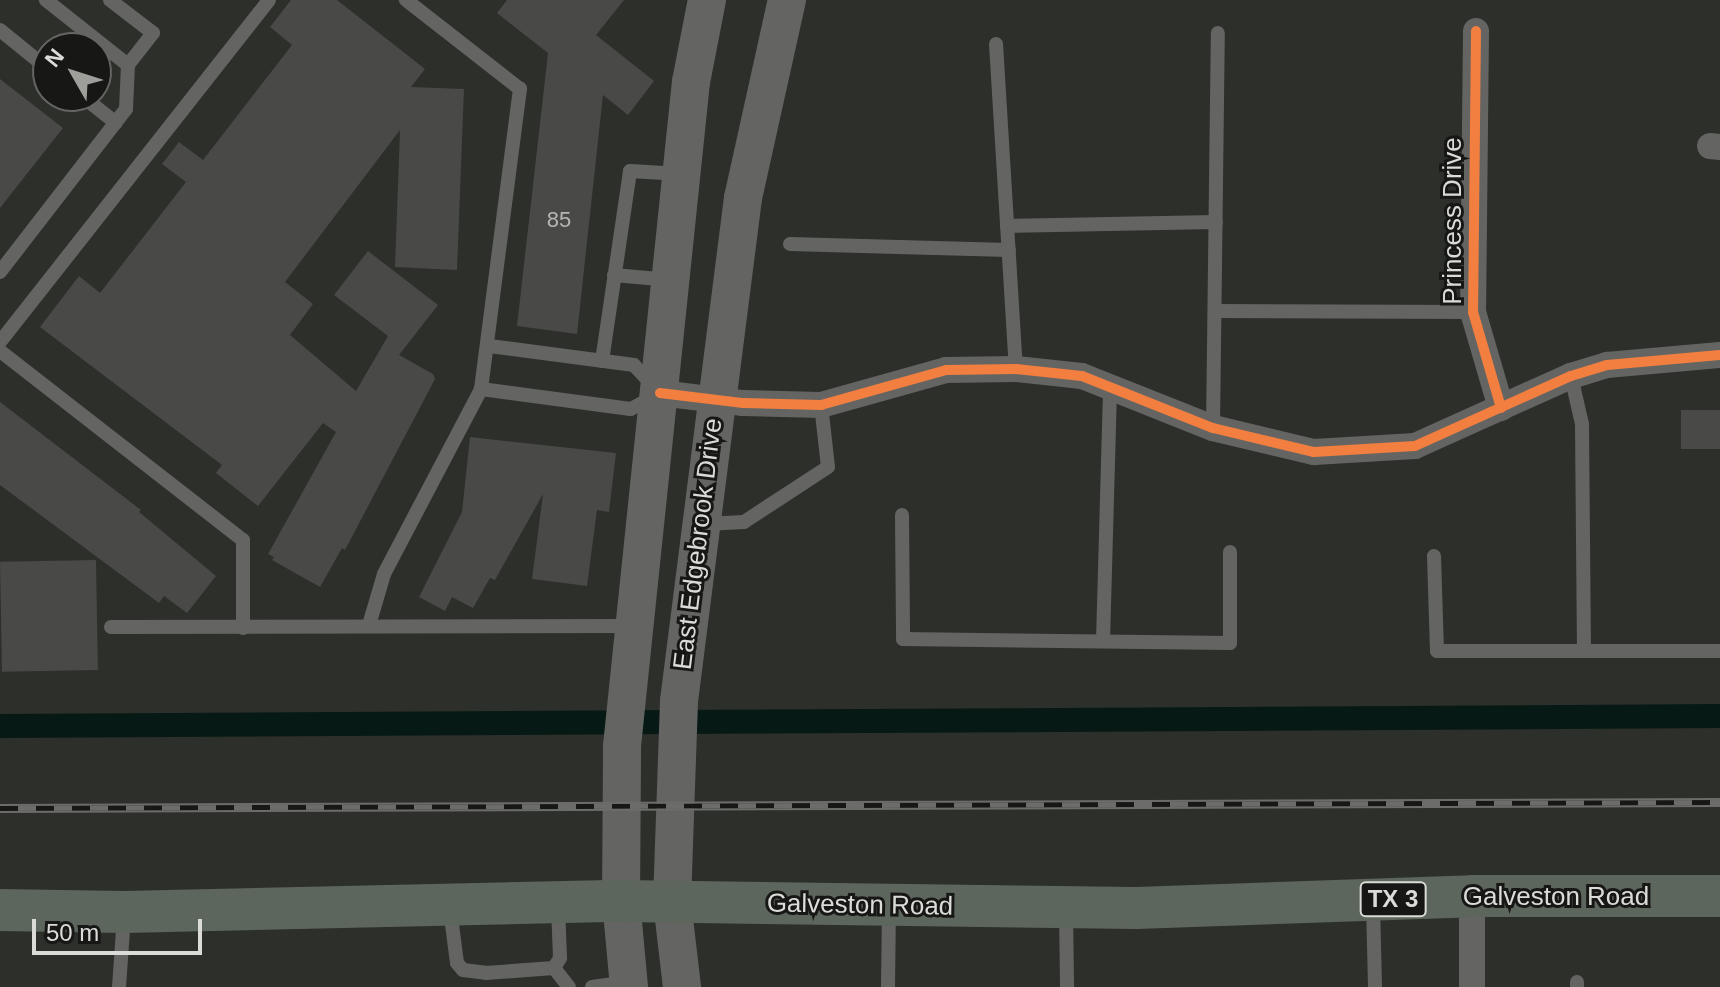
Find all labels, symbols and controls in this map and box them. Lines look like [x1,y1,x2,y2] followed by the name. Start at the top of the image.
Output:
[32,32,112,112] north arrow
[40,44,69,72] text: N
[1437,137,1469,305] street label: Princess Drive
[547,207,571,233] house number: 85
[667,417,729,671] street label: East Edgebrook Drive
[1359,879,1427,919] road number: TX 3
[1463,881,1649,913] street label: Galveston Road
[767,888,953,922] street label: Galveston Road
[36,903,206,953] scale bar
[46,919,99,946] text: 50 m

